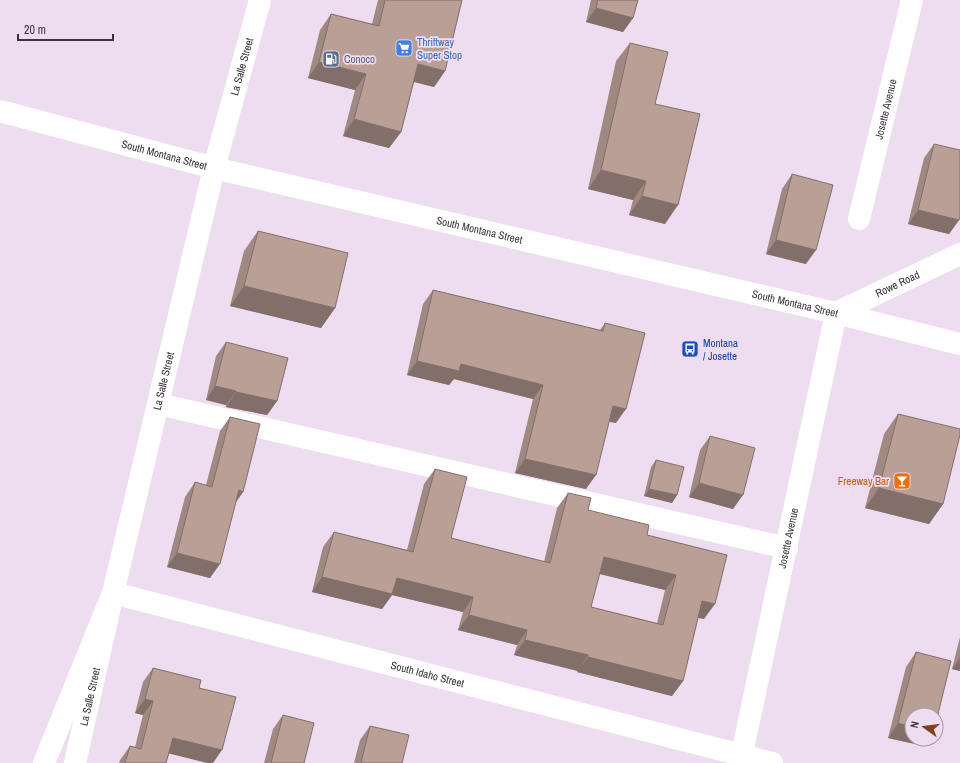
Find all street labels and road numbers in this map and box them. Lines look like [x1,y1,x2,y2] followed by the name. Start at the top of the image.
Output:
[227,36,256,97] street label: La Salle Street
[872,78,900,141] street label: Josette Avenue
[120,137,209,173] street label: South Montana Street
[435,213,524,247] street label: South Montana Street
[873,267,922,300] street label: Rowe Road
[751,287,840,320] street label: South Montana Street
[150,350,177,411] street label: La Salle Street
[775,506,801,570] street label: Josette Avenue
[389,658,466,690] street label: South Idaho Street
[77,666,103,727] street label: La Salle Street

